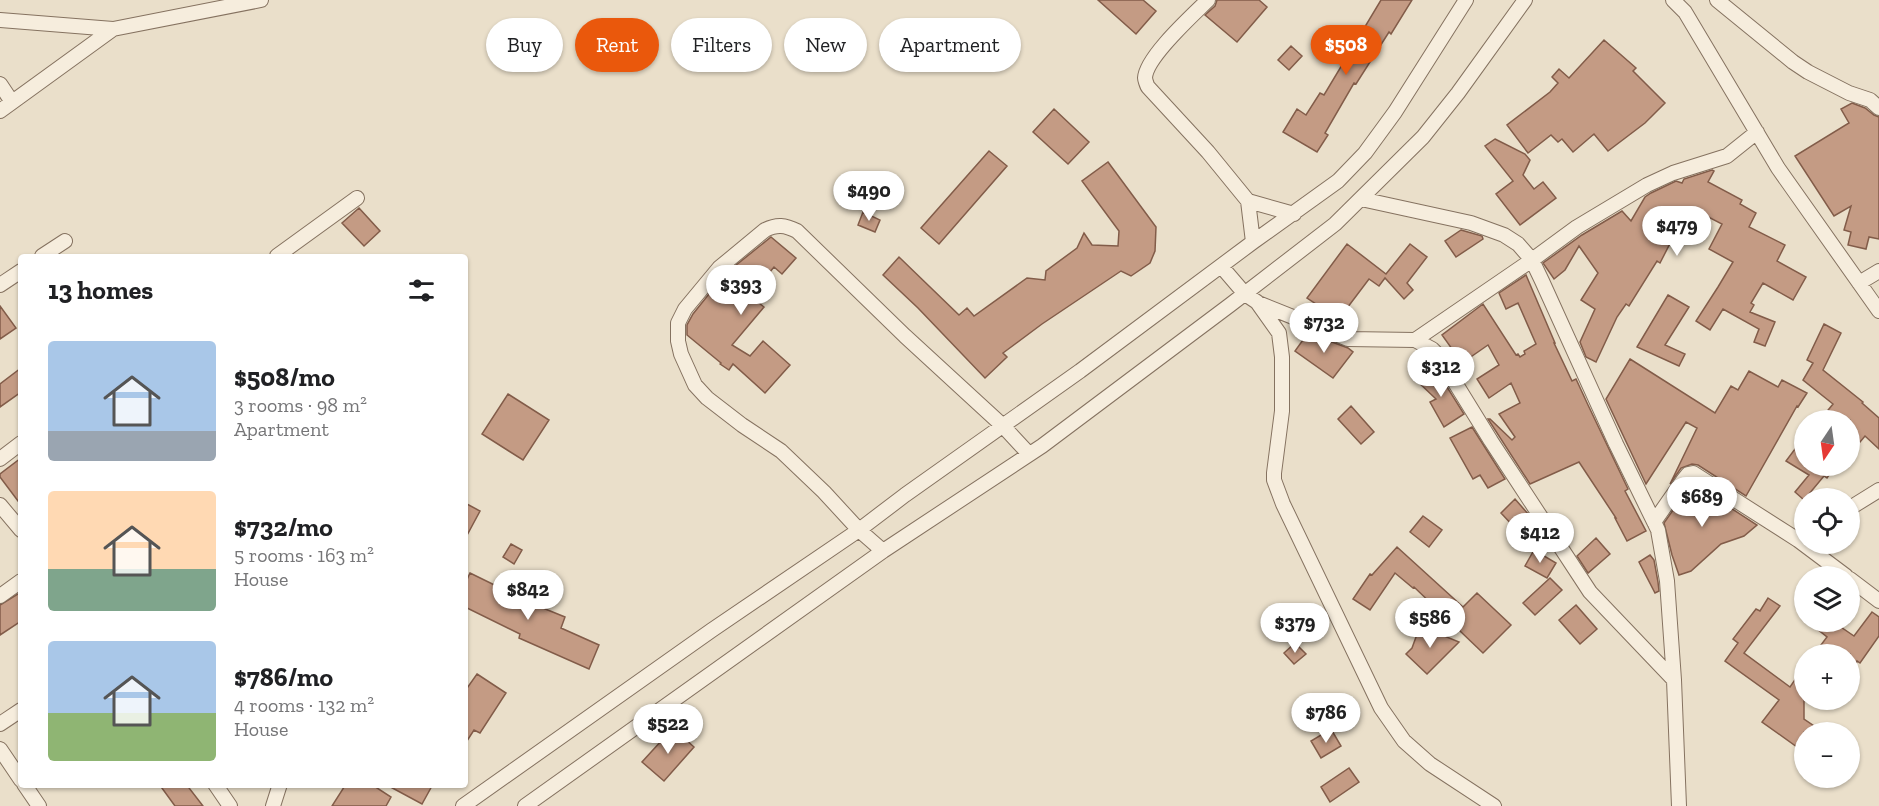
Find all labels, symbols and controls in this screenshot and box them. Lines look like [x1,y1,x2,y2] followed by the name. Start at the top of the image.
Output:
[486,18,563,72] chip: Buy
[575,18,659,72] chip: Rent
[671,18,772,72] chip: Filters
[784,18,867,72] chip: New
[879,18,1021,72] chip: Apartment
[1310,25,1382,76] pin: $508
[1325,32,1367,56] text: $508
[833,171,905,222] pin: $490
[847,178,891,202] text: $490
[1641,206,1713,257] pin: $479
[1656,213,1698,237] text: $479
[705,265,777,316] pin: $393
[720,272,762,296] text: $393
[48,274,153,306] text: 13 homes
[405,274,438,307] icon: filters
[1288,303,1360,354] pin: $732
[1303,310,1345,334] text: $732
[1405,347,1477,398] pin: $312
[1421,354,1461,378] text: $312
[234,361,335,393] text: $508/mo
[96,365,168,437] icon: home
[234,393,367,417] text: 3 rooms · 98 m²
[1794,410,1860,476] north arrow
[1794,410,1860,788] map controls
[234,417,329,441] text: Apartment
[1666,477,1738,528] pin: $689
[1681,484,1723,508] text: $689
[1794,488,1860,554] button: locate
[234,511,333,543] text: $732/mo
[1504,513,1576,564] pin: $412
[96,515,168,587] icon: home
[1520,520,1560,544] text: $412
[234,543,374,567] text: 5 rooms · 163 m²
[1794,566,1860,632] button: layers
[234,567,288,591] text: House
[492,570,564,621] pin: $842
[507,577,549,601] text: $842
[1394,598,1466,649] pin: $586
[1259,603,1331,654] pin: $379
[1409,605,1451,629] text: $586
[1274,610,1316,634] text: $379
[1794,644,1860,710] button: +
[234,661,333,693] text: $786/mo
[96,665,168,737] icon: home
[234,693,374,717] text: 4 rooms · 132 m²
[1290,693,1362,744] pin: $786
[1305,700,1347,724] text: $786
[632,704,704,755] pin: $522
[647,711,689,735] text: $522
[234,717,288,741] text: House
[1794,722,1860,788] button: −

